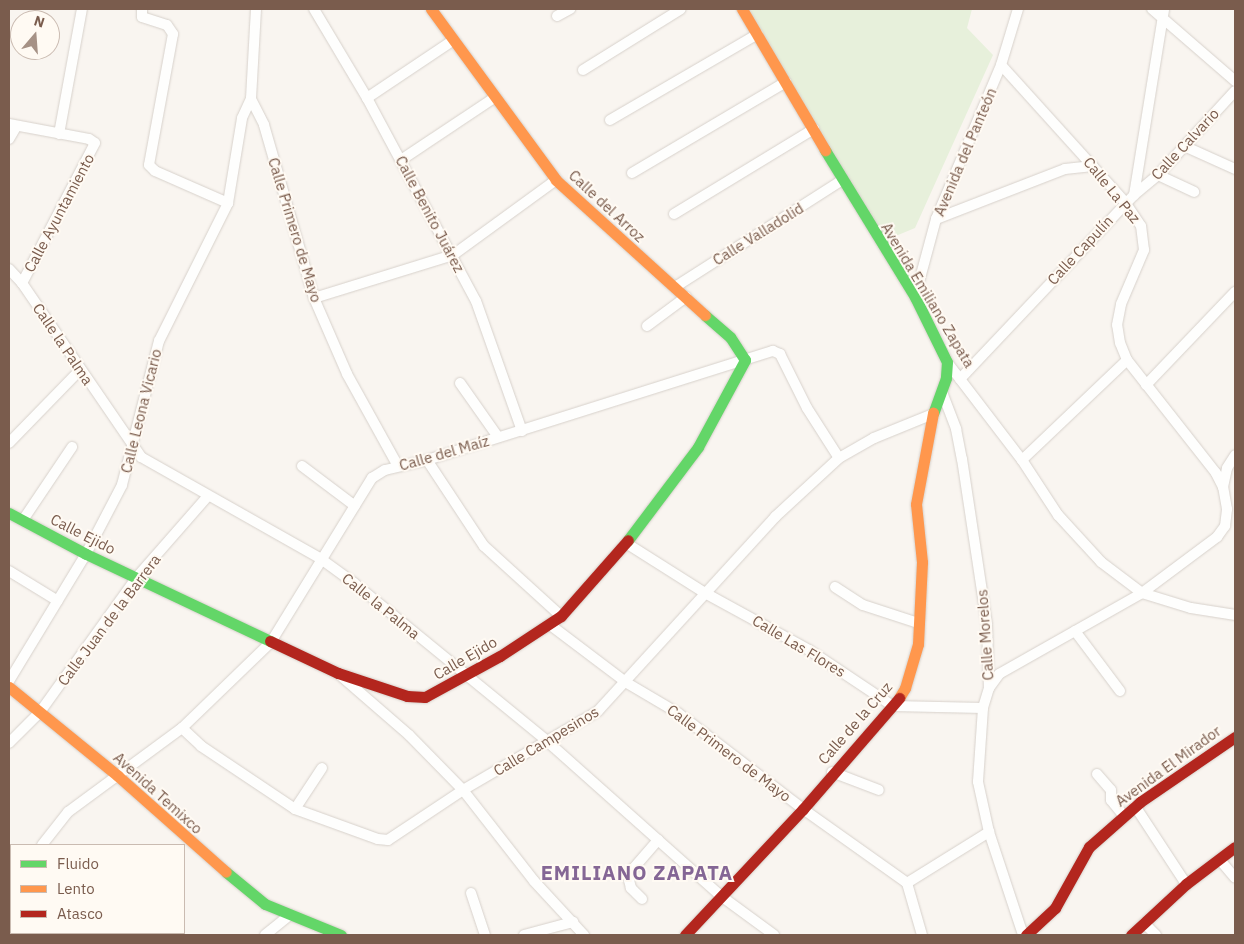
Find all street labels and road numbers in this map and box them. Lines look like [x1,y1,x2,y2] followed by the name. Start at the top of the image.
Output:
[930,85,1000,219] street label: Avenida del Panteón
[1147,104,1223,184] street label: Calle Calvario
[20,151,98,275] street label: Calle Ayuntamiento
[392,153,468,275] street label: Calle Benito Juárez
[1080,153,1144,227] street label: Calle La Paz
[264,155,326,305] street label: Calle Primero de Mayo
[565,166,649,246] street label: Calle del Arroz
[709,199,807,269] street label: Calle Valladolid
[1043,212,1117,288] street label: Calle Capulín
[878,219,978,371] street label: Avenida Emiliano Zapata
[29,300,97,388] street label: Calle la Palma
[117,347,165,475] street label: Calle Leona Vicario
[397,432,491,474] street label: Calle del Maíz
[47,510,119,558] street label: Calle Ejido
[54,551,164,689] street label: Calle Juan de la Barrera
[338,569,424,643] street label: Calle la Palma
[973,589,997,681] street label: Calle Morelos
[749,611,849,681] street label: Calle Las Flores
[430,633,500,683] street label: Calle Ejido
[814,678,896,768] street label: Calle de la Cruz
[663,701,795,805] street label: Calle Primero de Mayo
[490,702,602,780] street label: Calle Campesinos
[1112,722,1224,810] street label: Avenida El Mirador
[110,748,206,838] street label: Avenida Temixco

